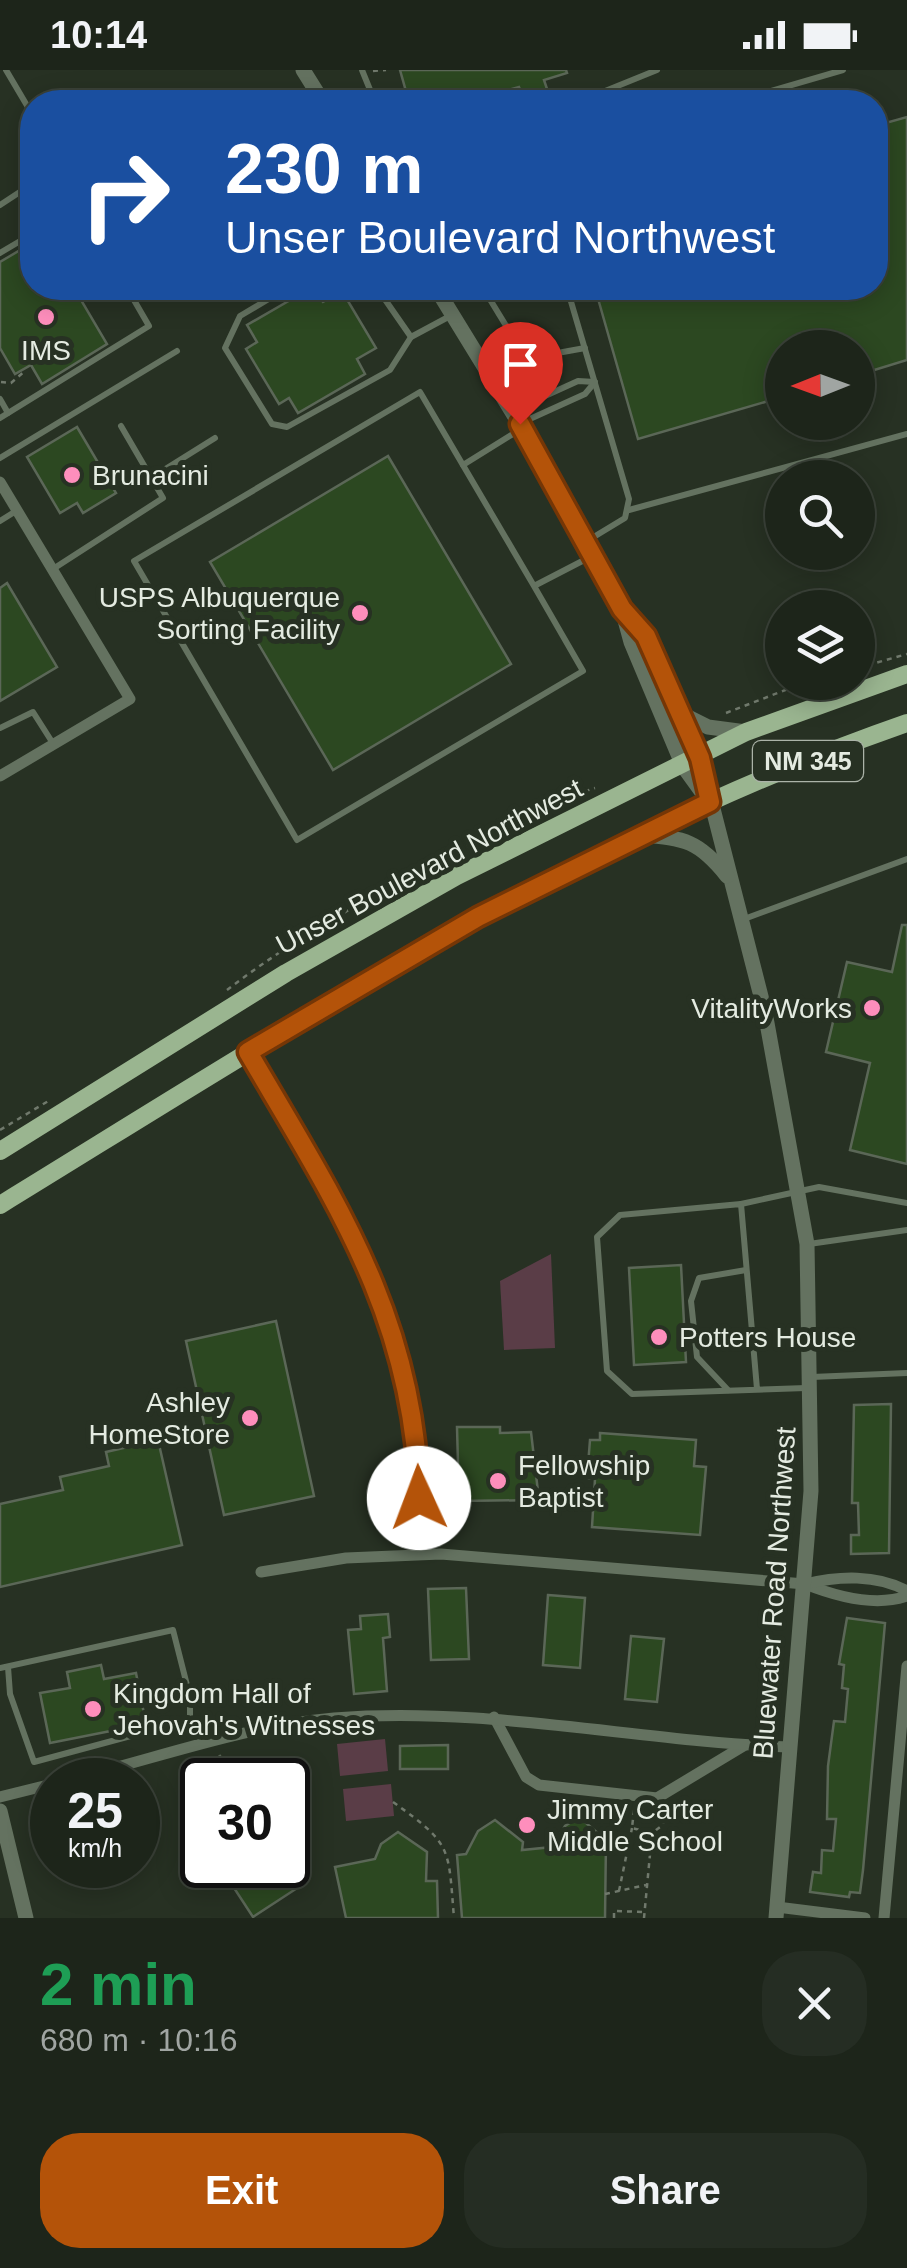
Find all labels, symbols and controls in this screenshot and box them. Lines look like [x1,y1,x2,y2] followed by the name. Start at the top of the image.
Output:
[50,14,147,56] text: 10:14
[60,130,190,260] icon: right
[225,130,423,208] text: 230 m
[225,212,775,263] text: Unser Boulevard Northwest
[35,306,57,328] marker: IMS
[478,322,563,425] pin
[765,330,875,440] north arrow
[765,330,875,700] map controls
[21,335,71,366] place label: IMS
[493,337,548,392] icon: arrive
[92,460,209,491] place label: Brunacini
[765,460,875,570] button: search
[61,464,83,486] marker: Brunacini
[99,582,340,645] place label: USPS Albuquerque Sorting Facility
[765,590,875,700] button: layers
[349,602,371,624] marker: USPS Albuquerque Sorting Facility
[753,741,863,781] road number: NM 345
[271,772,588,960] street label: Unser Boulevard Northwest
[691,993,852,1024] place label: VitalityWorks
[861,997,883,1019] marker: VitalityWorks
[679,1322,856,1353] place label: Potters House
[648,1326,670,1348] marker: Potters House
[88,1387,230,1450] place label: Ashley HomeStore
[239,1407,261,1429] marker: Ashley HomeStore
[747,1426,802,1760] street label: Bluewater Road Northwest
[367,1446,471,1550] position arrow
[518,1450,650,1513] place label: Fellowship Baptist
[487,1470,509,1492] marker: Fellowship Baptist
[113,1678,375,1741] place label: Kingdom Hall of Jehovah's Witnesses
[82,1698,104,1720] marker: Kingdom Hall of Jehovah's Witnesses
[180,1758,310,1888] speed limit sign: 30
[67,1783,123,1839] text: 25
[547,1794,723,1857] place label: Jimmy Carter Middle School
[516,1814,538,1836] marker: Jimmy Carter Middle School
[68,1834,122,1862] text: km/h
[40,1951,197,2018] text: 2 min
[762,1951,867,2056] button: close
[40,2022,237,2058] text: 680 m · 10:16
[40,2133,444,2248] button: Exit
[464,2133,867,2248] button: Share

